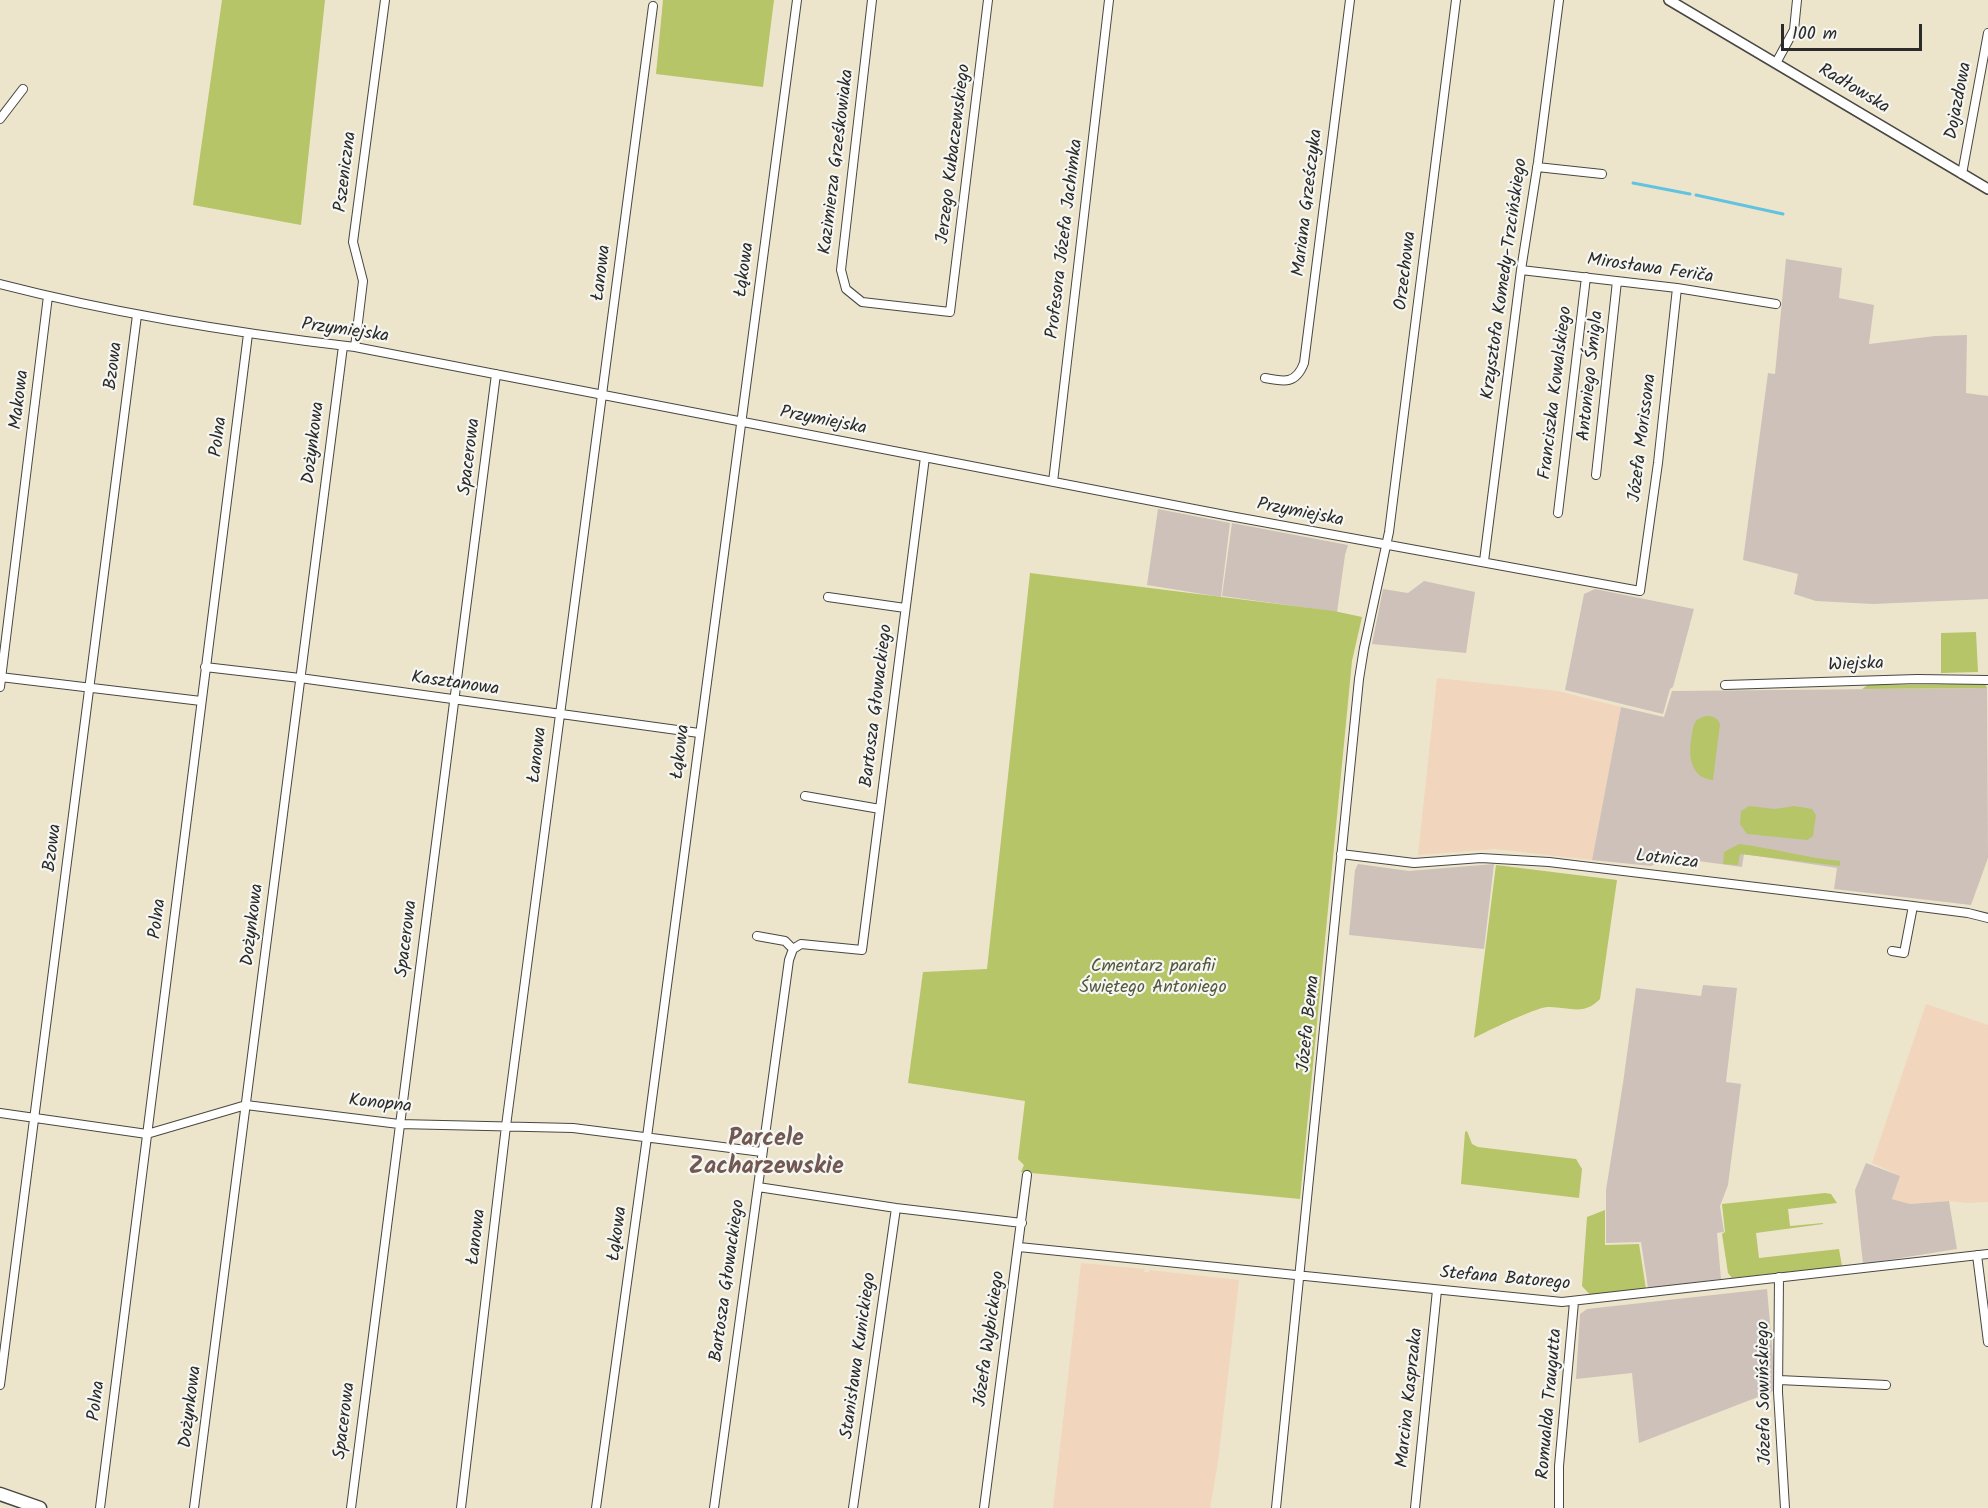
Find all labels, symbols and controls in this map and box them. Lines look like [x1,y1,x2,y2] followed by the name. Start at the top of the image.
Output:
[1784,12,1925,50] scale bar
[1792,20,1837,49] text: 100 m
[1813,60,1893,120] street label: Radłowska
[1942,60,1978,142] street label: Dojazdowa
[933,63,977,245] street label: Jerzego Kubaczewskiego
[816,68,860,256] street label: Kazimierza Grześkowiaka
[1289,128,1329,278] street label: Mariana Grześczyka
[331,130,363,214] street label: Pszeniczna
[1043,138,1089,340] street label: Profesora Józefa Jachimka
[1478,157,1534,401] street label: Krzysztofa Komedy-Trzcińskiego
[1391,230,1423,312] street label: Orzechowa
[731,241,761,299] street label: Łąkowa
[589,244,617,302] street label: Łanowa
[1585,250,1715,290] street label: Mirosława Feriča
[1536,305,1578,481] street label: Franciszka Kowalskiego
[1574,310,1610,442] street label: Antoniego Śmigla
[300,315,390,349] street label: Przymiejska
[101,341,129,391] street label: Bzowa
[7,369,35,431] street label: Makowa
[1625,373,1663,503] street label: Józefa Morissona
[299,401,331,485] street label: Dożynkowa
[778,403,868,441] street label: Przymiejska
[207,416,233,458] street label: Polna
[456,417,486,497] street label: Spacerowa
[1255,495,1345,533] street label: Przymiejska
[857,623,899,789] street label: Bartosza Głowackiego
[1828,654,1884,678] street label: Wiejska
[410,668,500,702] street label: Kasztanowa
[668,723,696,781] street label: Łąkowa
[525,726,553,784] street label: Łanowa
[40,823,68,873] street label: Bzowa
[1634,846,1700,876] street label: Lotnicza
[238,883,270,967] street label: Dożynkowa
[146,898,172,940] street label: Polna
[393,899,423,979] street label: Spacerowa
[1079,957,1227,1000] park label: Cmentarz parafii Świętego Antoniego
[1294,974,1326,1074] street label: Józefa Bema
[347,1091,413,1119] street label: Konopna
[688,1127,844,1183] district label: Parcele Zacharzewskie
[707,1198,751,1364] street label: Bartosza Głowackiego
[604,1205,634,1263] street label: Łąkowa
[464,1208,492,1266] street label: Łanowa
[1439,1264,1571,1296] street label: Stefana Batorego
[971,1270,1011,1408] street label: Józefa Wybickiego
[838,1271,882,1441] street label: Stanisława Kunickiego
[1754,1321,1778,1465] street label: Józefa Sowińskiego
[1393,1327,1429,1469] street label: Marcina Kasprzaka
[1534,1328,1568,1480] street label: Romualda Traugutta
[176,1365,208,1449] street label: Dożynkowa
[85,1380,111,1422] street label: Polna
[331,1381,361,1461] street label: Spacerowa

